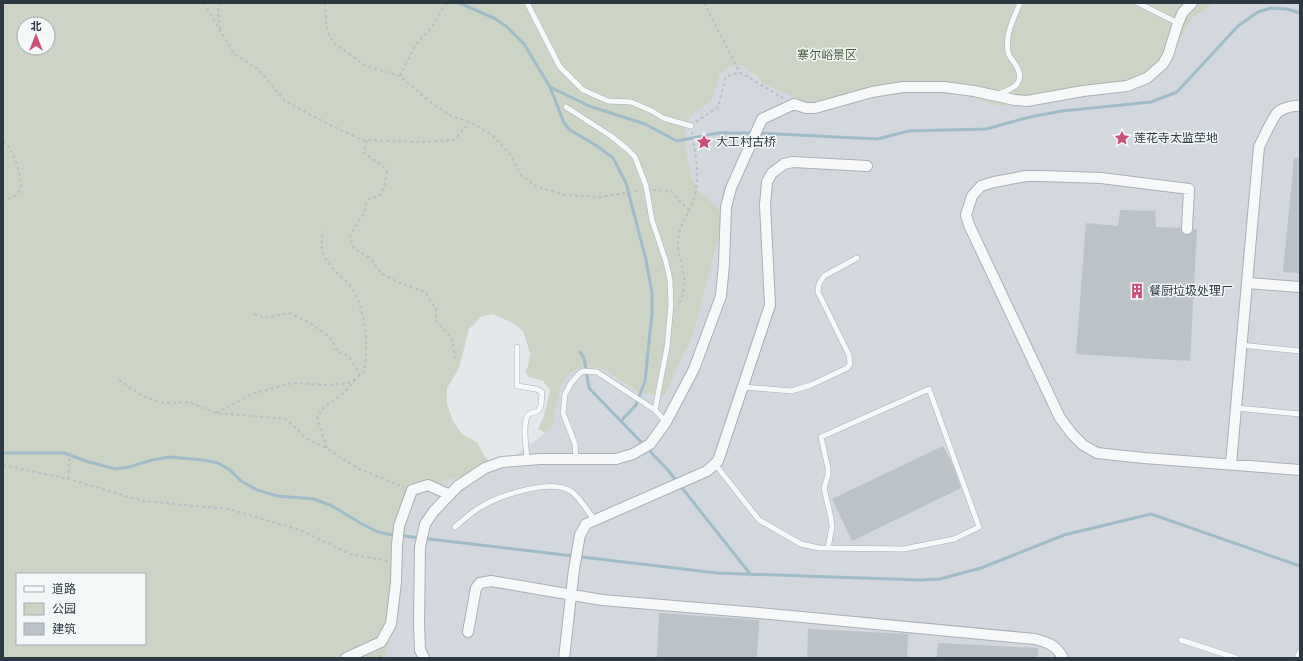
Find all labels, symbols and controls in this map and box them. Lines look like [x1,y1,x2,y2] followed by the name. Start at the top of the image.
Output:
[16,16,56,56] north arrow
[31,20,42,33] text: 北
[797,48,857,62] park label: 寨尔峪景区
[1113,129,1131,147] place icon: 莲花寺太监茔地
[1134,131,1218,145] place label: 莲花寺太监茔地
[695,133,713,151] place icon: 大工村古桥
[716,135,776,149] place label: 大工村古桥
[1128,282,1146,300] building icon: 餐厨垃圾处理厂
[1149,284,1233,298] place label: 餐厨垃圾处理厂
[16,573,146,645] legend
[52,582,76,596] text: 道路
[52,602,76,616] text: 公园
[52,622,76,636] text: 建筑

